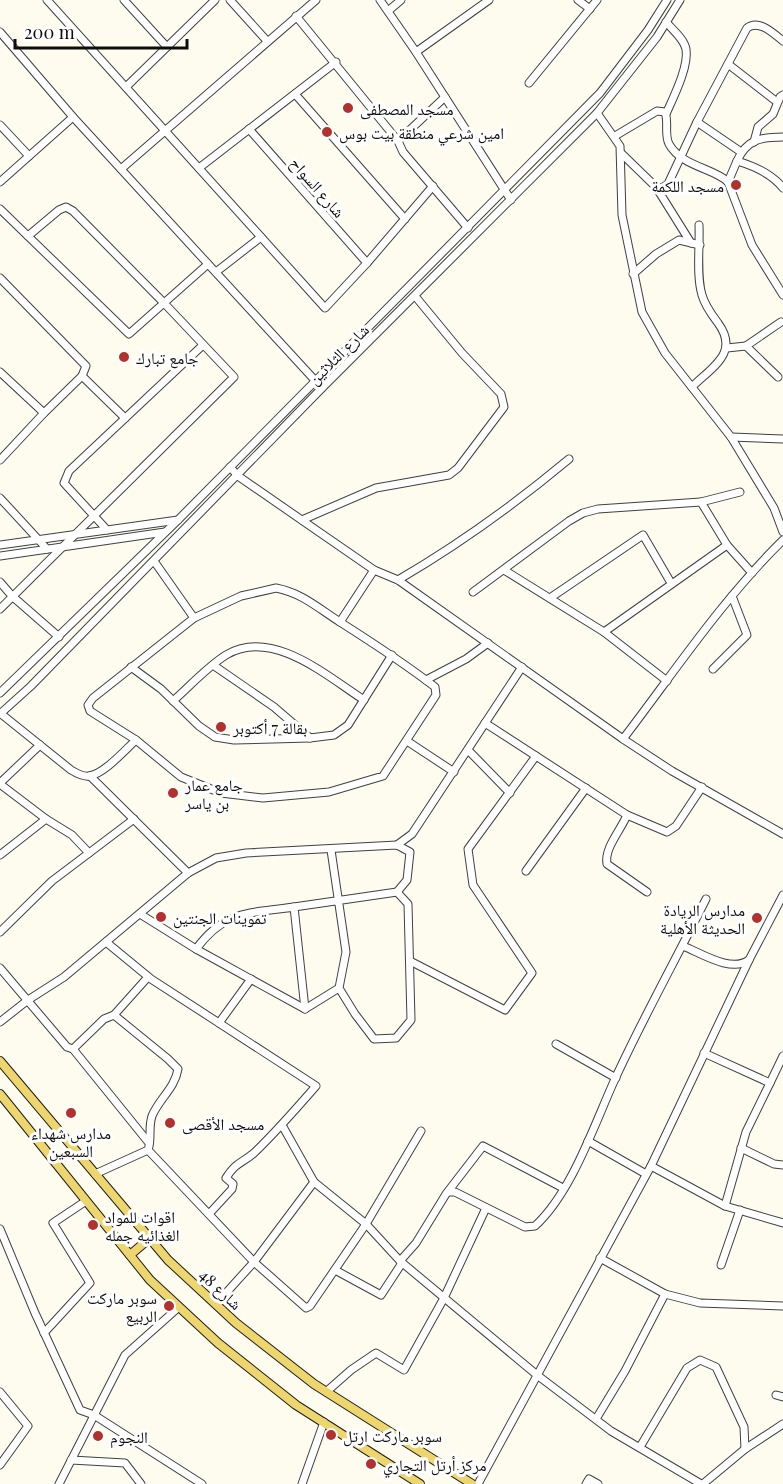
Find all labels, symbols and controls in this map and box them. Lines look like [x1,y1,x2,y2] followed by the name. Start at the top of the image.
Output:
[15,12,188,50] scale bar
[24,20,75,44] text: 200 m
[360,98,454,120] place label: مسجد المصطفى
[341,101,355,115] marker: مسجد المصطفى
[339,122,504,146] place label: امين شرعي منطقة بيت بوس
[320,125,334,139] marker: امين شرعي منطقة بيت بوس
[285,152,350,222] street label: شارع السواح
[652,175,724,196] place label: مسجد اللكمة
[729,178,743,192] marker: مسجد اللكمة
[303,319,374,390] street label: شارع الثلاثين
[136,347,198,369] place label: جامع تبارك
[117,350,131,364] marker: جامع تبارك
[232,717,307,738] place label: بقالة 7 أكتوبر
[214,720,228,734] marker: بقالة 7 أكتوبر
[184,774,243,814] place label: جامع عمار بن ياسر
[166,786,180,800] marker: جامع عمار بن ياسر
[660,899,745,938] place label: مدارس الريادة الحديثة الأهلية
[173,907,267,929] place label: تموينات الجنتين
[154,910,168,924] marker: تموينات الجنتين
[750,911,764,925] marker: مدارس الريادة الحديثة الأهلية
[64,1106,78,1120] marker: مدارس شهداء السبعين
[182,1113,264,1135] place label: مسجد الأقصى
[163,1116,177,1130] marker: مسجد الأقصى
[31,1122,111,1162] place label: مدارس شهداء السبعين
[105,1206,180,1245] place label: اقوات للمواد الغذائيه جمله
[86,1218,100,1232] marker: اقوات للمواد الغذائيه جمله
[195,1264,247,1315] street label: شارع 48
[87,1287,157,1327] place label: سوبر ماركت الربيع
[162,1299,176,1313] marker: سوبر ماركت الربيع
[343,1425,442,1447] place label: سوبر ماركت ارتل
[110,1426,148,1448] place label: النجوم
[324,1428,338,1442] marker: سوبر ماركت ارتل
[91,1429,105,1443] marker: النجوم
[383,1454,487,1478] place label: مركز أرتل التجاري
[364,1457,378,1471] marker: مركز أرتل التجاري

